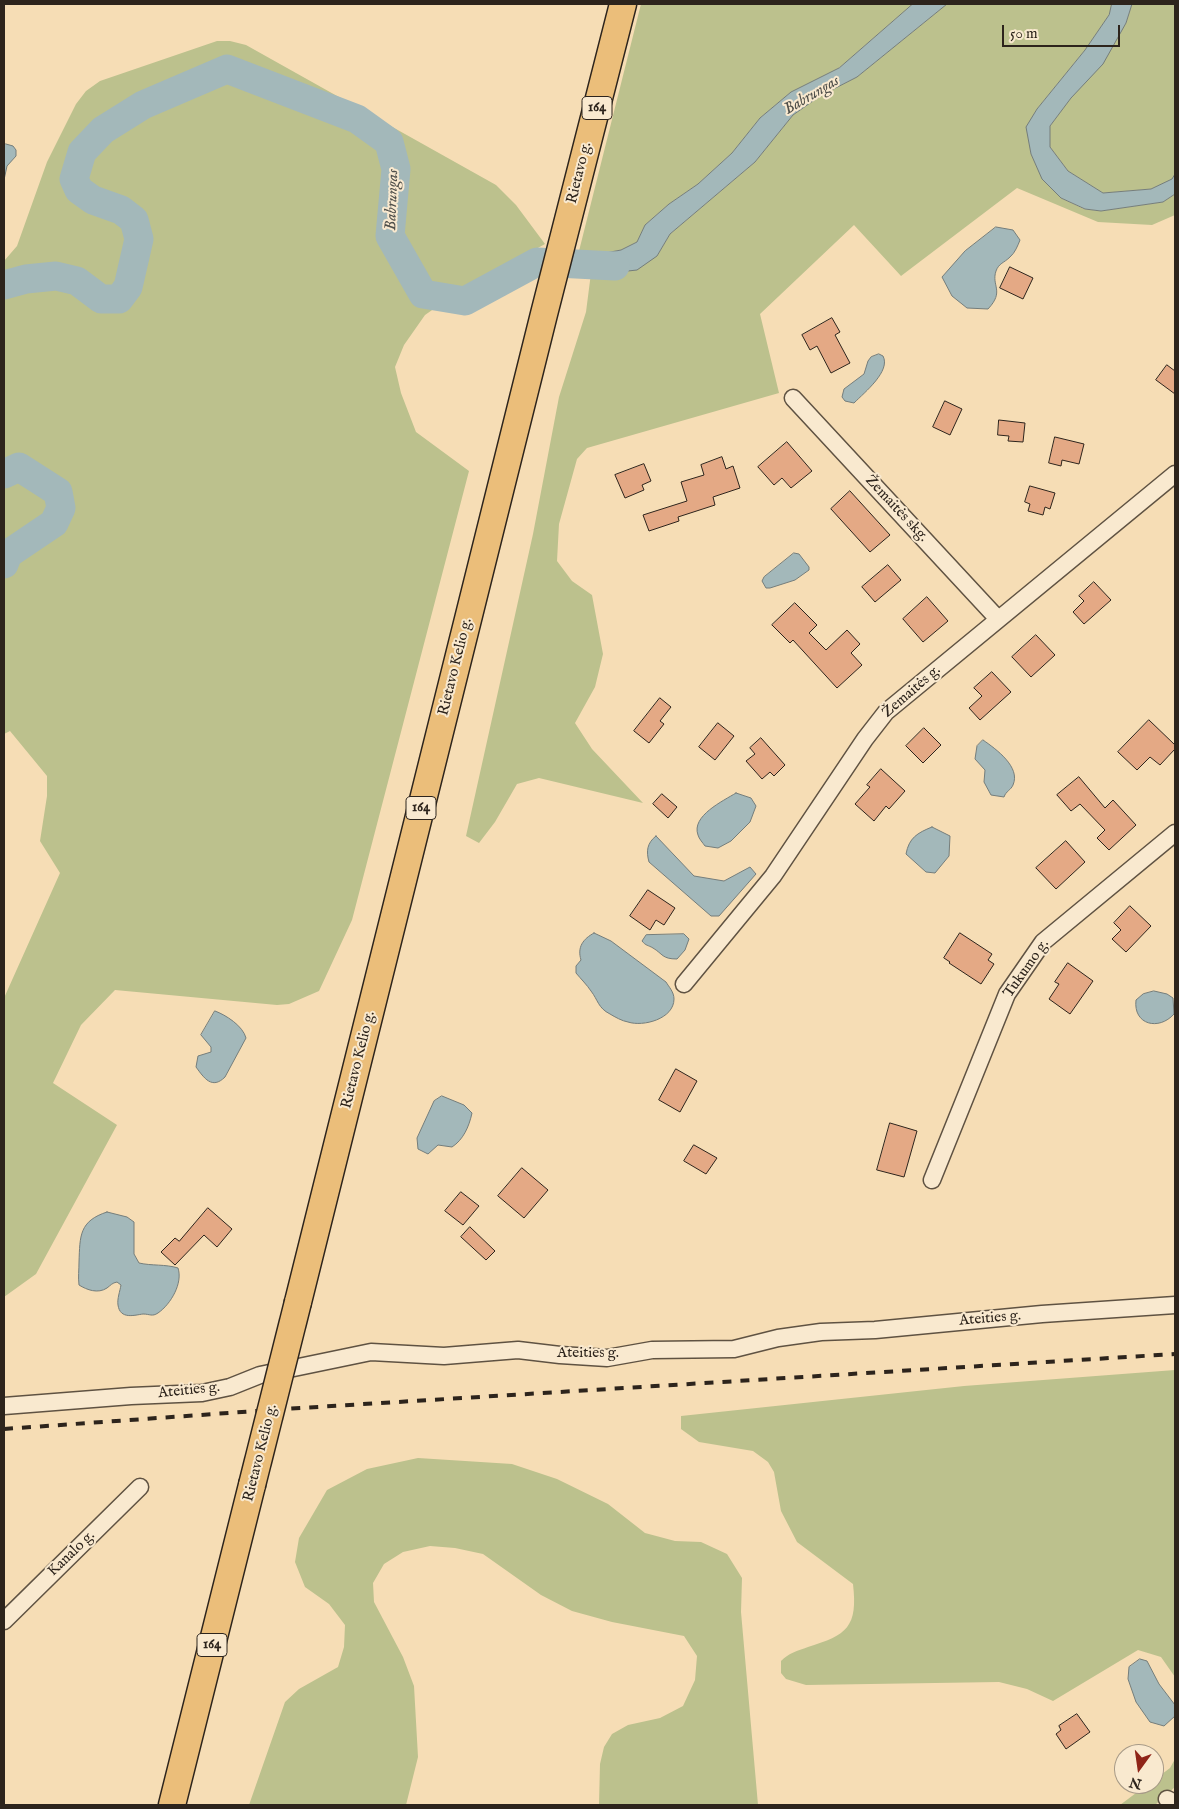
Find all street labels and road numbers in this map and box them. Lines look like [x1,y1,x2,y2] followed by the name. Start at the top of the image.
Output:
[582,96,612,120] road number: 164
[564,140,596,206] street label: Rietavo g.
[861,472,931,546] street label: Žemaitės skg.
[435,616,477,718] street label: Rietavo Kelio g.
[879,662,945,722] street label: Žemaitės g.
[406,796,436,820] road number: 164
[1000,936,1054,1002] street label: Tukumo g.
[338,1009,380,1111] street label: Rietavo Kelio g.
[958,1307,1022,1331] street label: Ateities g.
[557,1345,619,1363] street label: Ateities g.
[157,1379,221,1403] street label: Ateities g.
[240,1402,282,1504] street label: Rietavo Kelio g.
[45,1527,99,1581] street label: Kanalo g.
[197,1634,227,1656] road number: 164

